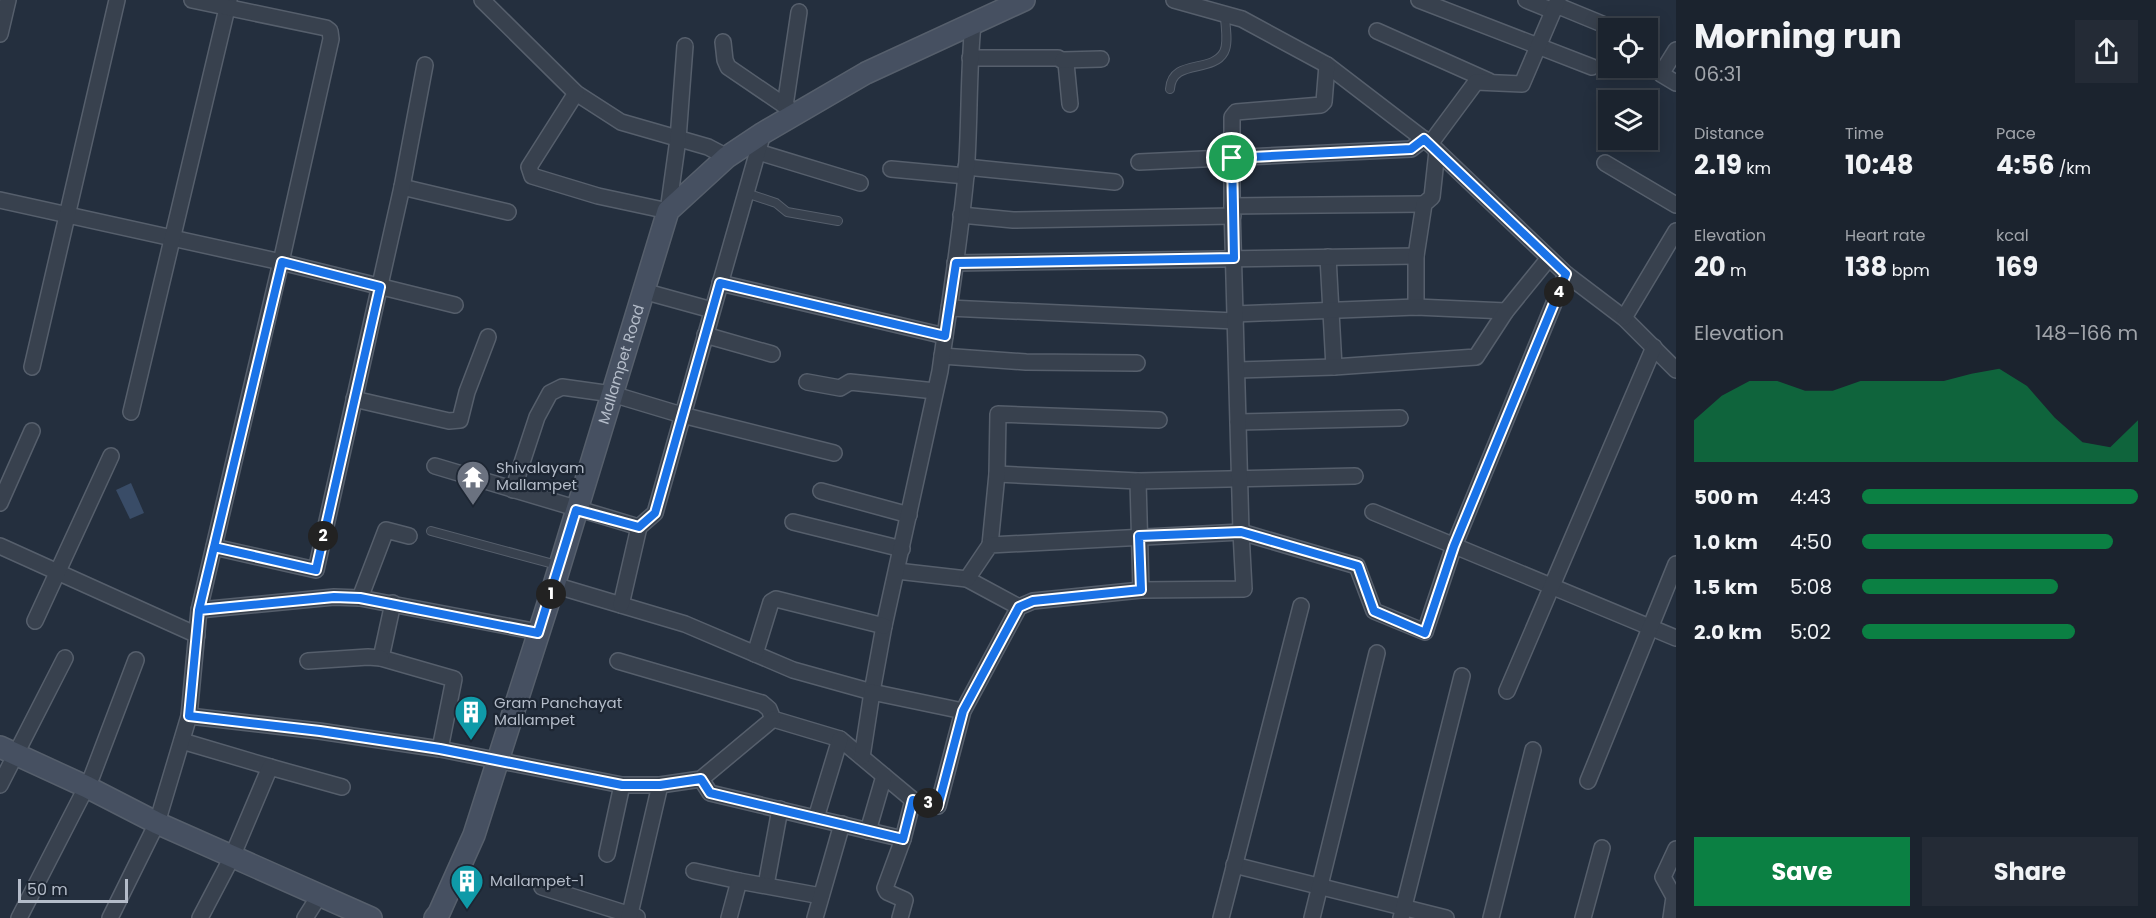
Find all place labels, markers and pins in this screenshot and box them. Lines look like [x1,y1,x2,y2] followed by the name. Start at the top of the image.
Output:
[1206,132,1257,183] pin
[1544,277,1574,307] pin: 4
[496,457,585,495] place label: Shivalayam Mallampet
[455,459,491,506] temple icon: Shivalayam Mallampet
[308,521,338,551] pin: 2
[536,579,566,609] pin: 1
[494,692,622,730] place label: Gram Panchayat Mallampet
[453,694,489,741] building icon: Gram Panchayat Mallampet
[913,788,943,818] pin: 3
[449,863,485,910] building icon: Mallampet-1
[490,870,584,891] place label: Mallampet-1

